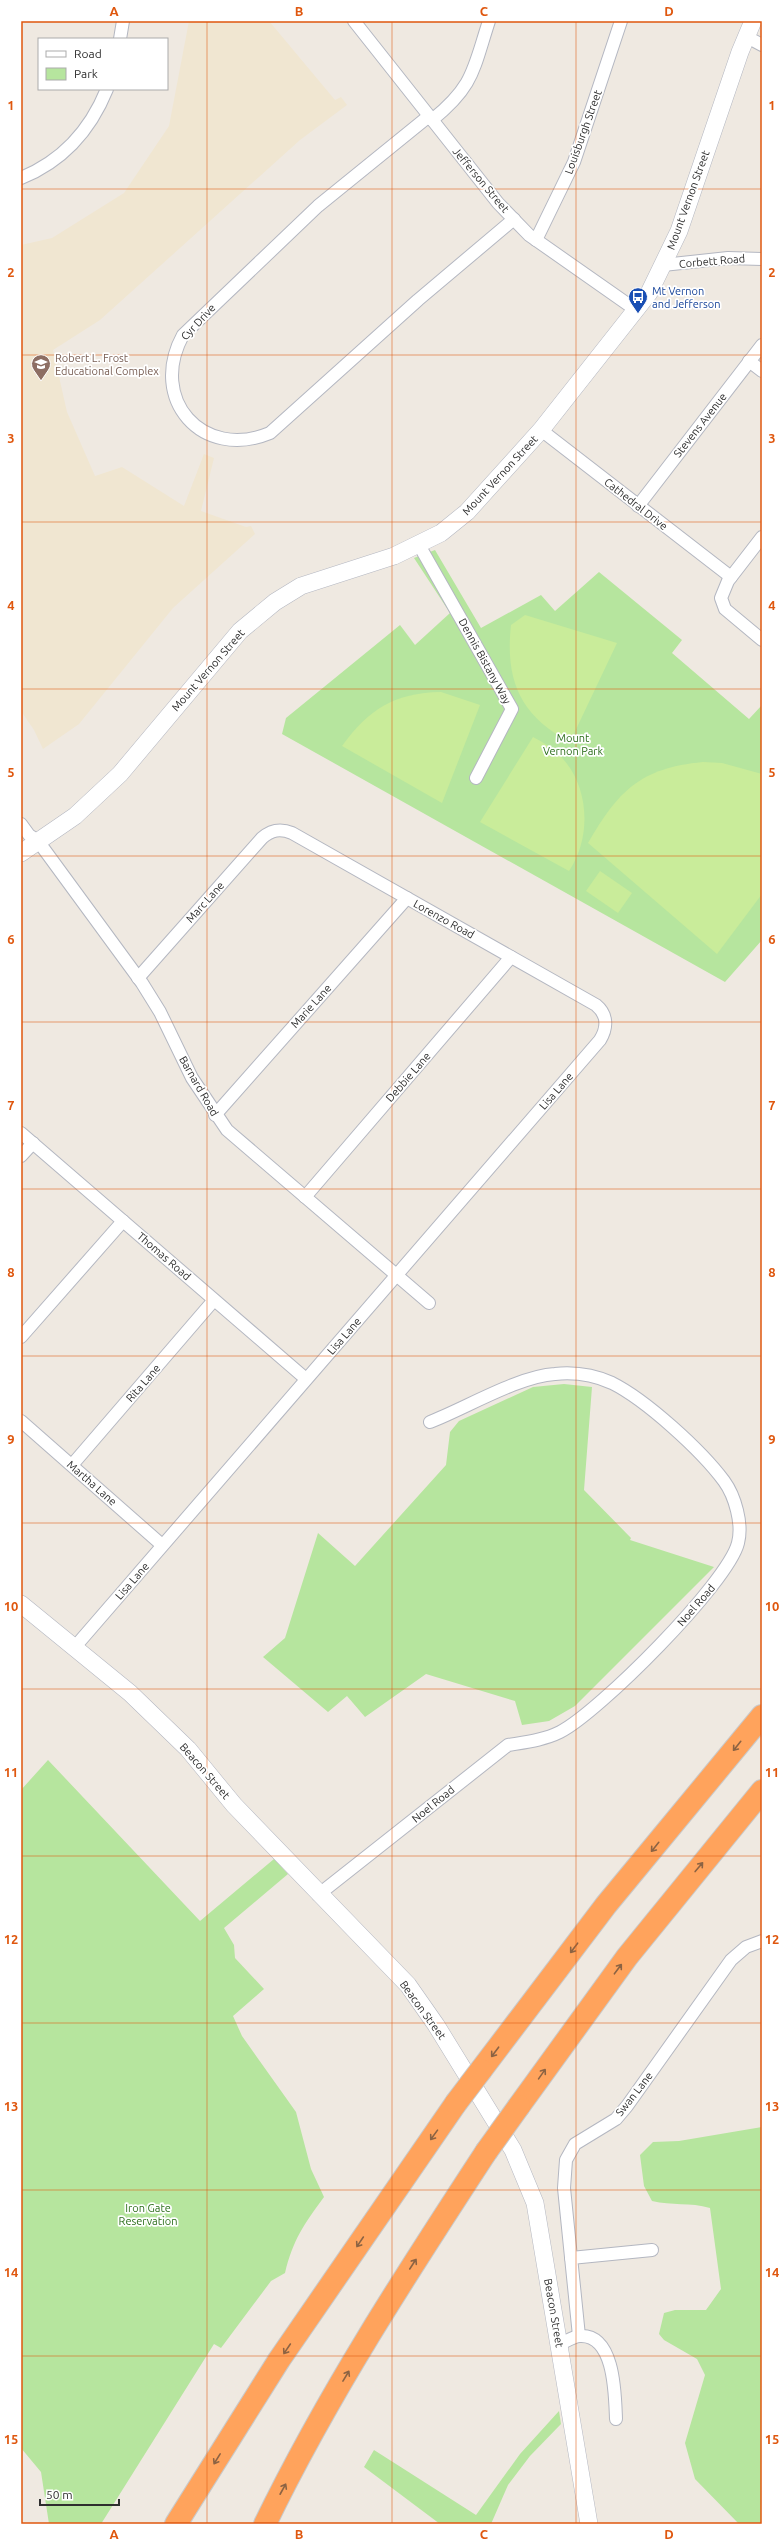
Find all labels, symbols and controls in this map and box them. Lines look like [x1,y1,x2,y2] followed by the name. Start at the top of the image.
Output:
[109,4,119,18] text: A
[295,4,304,18] text: B
[480,4,489,18] text: C
[664,4,674,18] text: D
[38,38,168,90] legend
[74,47,102,60] text: Road
[74,67,98,80] text: Park
[562,88,604,176] street label: Louisburgh Street
[7,98,15,112] text: 1
[768,98,776,112] text: 1
[450,145,512,215] street label: Jefferson Street
[664,148,712,251] street label: Mount Vernon Street
[678,252,746,270] street label: Corbett Road
[7,265,15,279] text: 2
[768,265,776,279] text: 2
[652,285,720,310] place label: Mt Vernon and Jefferson
[627,286,649,314] bus stop icon: Mt Vernon and Jefferson
[178,302,218,342] street label: Cyr Drive
[55,352,159,377] place label: Robert L. Frost Educational Complex
[30,353,52,381] school or university icon: Robert L. Frost Educational Complex
[671,390,729,460] street label: Stevens Avenue
[7,431,15,445] text: 3
[768,431,776,445] text: 3
[460,432,540,517] street label: Mount Vernon Street
[602,476,670,532] street label: Cathedral Drive
[7,598,15,612] text: 4
[768,598,776,612] text: 4
[457,616,514,706] street label: Dennis Bistany Way
[169,626,247,713] street label: Mount Vernon Street
[543,732,604,757] park label: Mount Vernon Park
[7,765,15,779] text: 5
[768,765,776,779] text: 5
[184,879,226,925] street label: Marc Lane
[411,897,477,941] street label: Lorenzo Road
[7,932,15,946] text: 6
[768,932,776,946] text: 6
[288,982,334,1030] street label: Marie Lane
[383,1050,433,1104] street label: Debbie Lane
[177,1054,221,1118] street label: Barnard Road
[537,1070,575,1112] street label: Lisa Lane
[7,1098,15,1112] text: 7
[768,1098,776,1112] text: 7
[135,1230,193,1282] street label: Thomas Road
[7,1265,15,1279] text: 8
[768,1265,776,1279] text: 8
[325,1315,363,1357] street label: Lisa Lane
[124,1362,162,1404] street label: Rita Lane
[7,1432,15,1446] text: 9
[768,1432,776,1446] text: 9
[65,1458,119,1508] street label: Martha Lane
[113,1560,151,1602] street label: Lisa Lane
[675,1582,717,1628] street label: Noel Road
[4,1599,18,1613] text: 10
[765,1599,779,1613] text: 10
[178,1741,233,1802] street label: Beacon Street
[733,1741,742,1752] one-way arrow
[4,1765,18,1779] text: 11
[765,1765,779,1779] text: 11
[409,1783,457,1825] street label: Noel Road
[650,1841,659,1852] one-way arrow
[694,1862,703,1872] one-way arrow
[4,1932,18,1946] text: 12
[765,1932,779,1946] text: 12
[569,1943,578,1954] one-way arrow
[614,1963,622,1974] one-way arrow
[398,1978,449,2042] street label: Beacon Street
[490,2046,499,2057] one-way arrow
[538,2069,546,2080] one-way arrow
[613,2070,655,2118] street label: Swan Lane
[4,2099,18,2113] text: 13
[765,2099,779,2113] text: 13
[429,2129,438,2140] one-way arrow
[119,2202,177,2227] park label: Iron Gate Reservation
[356,2236,364,2247] one-way arrow
[409,2258,417,2270] one-way arrow
[4,2265,18,2279] text: 14
[765,2265,779,2279] text: 14
[542,2278,566,2349] street label: Beacon Street
[283,2343,291,2354] one-way arrow
[342,2370,350,2382] one-way arrow
[4,2432,18,2446] text: 15
[765,2432,779,2446] text: 15
[213,2453,221,2464] one-way arrow
[40,2481,119,2507] scale bar
[280,2484,287,2496] one-way arrow
[46,2488,73,2501] text: 50 m
[109,2527,119,2541] text: A
[295,2527,304,2541] text: B
[480,2527,489,2541] text: C
[664,2527,674,2541] text: D

